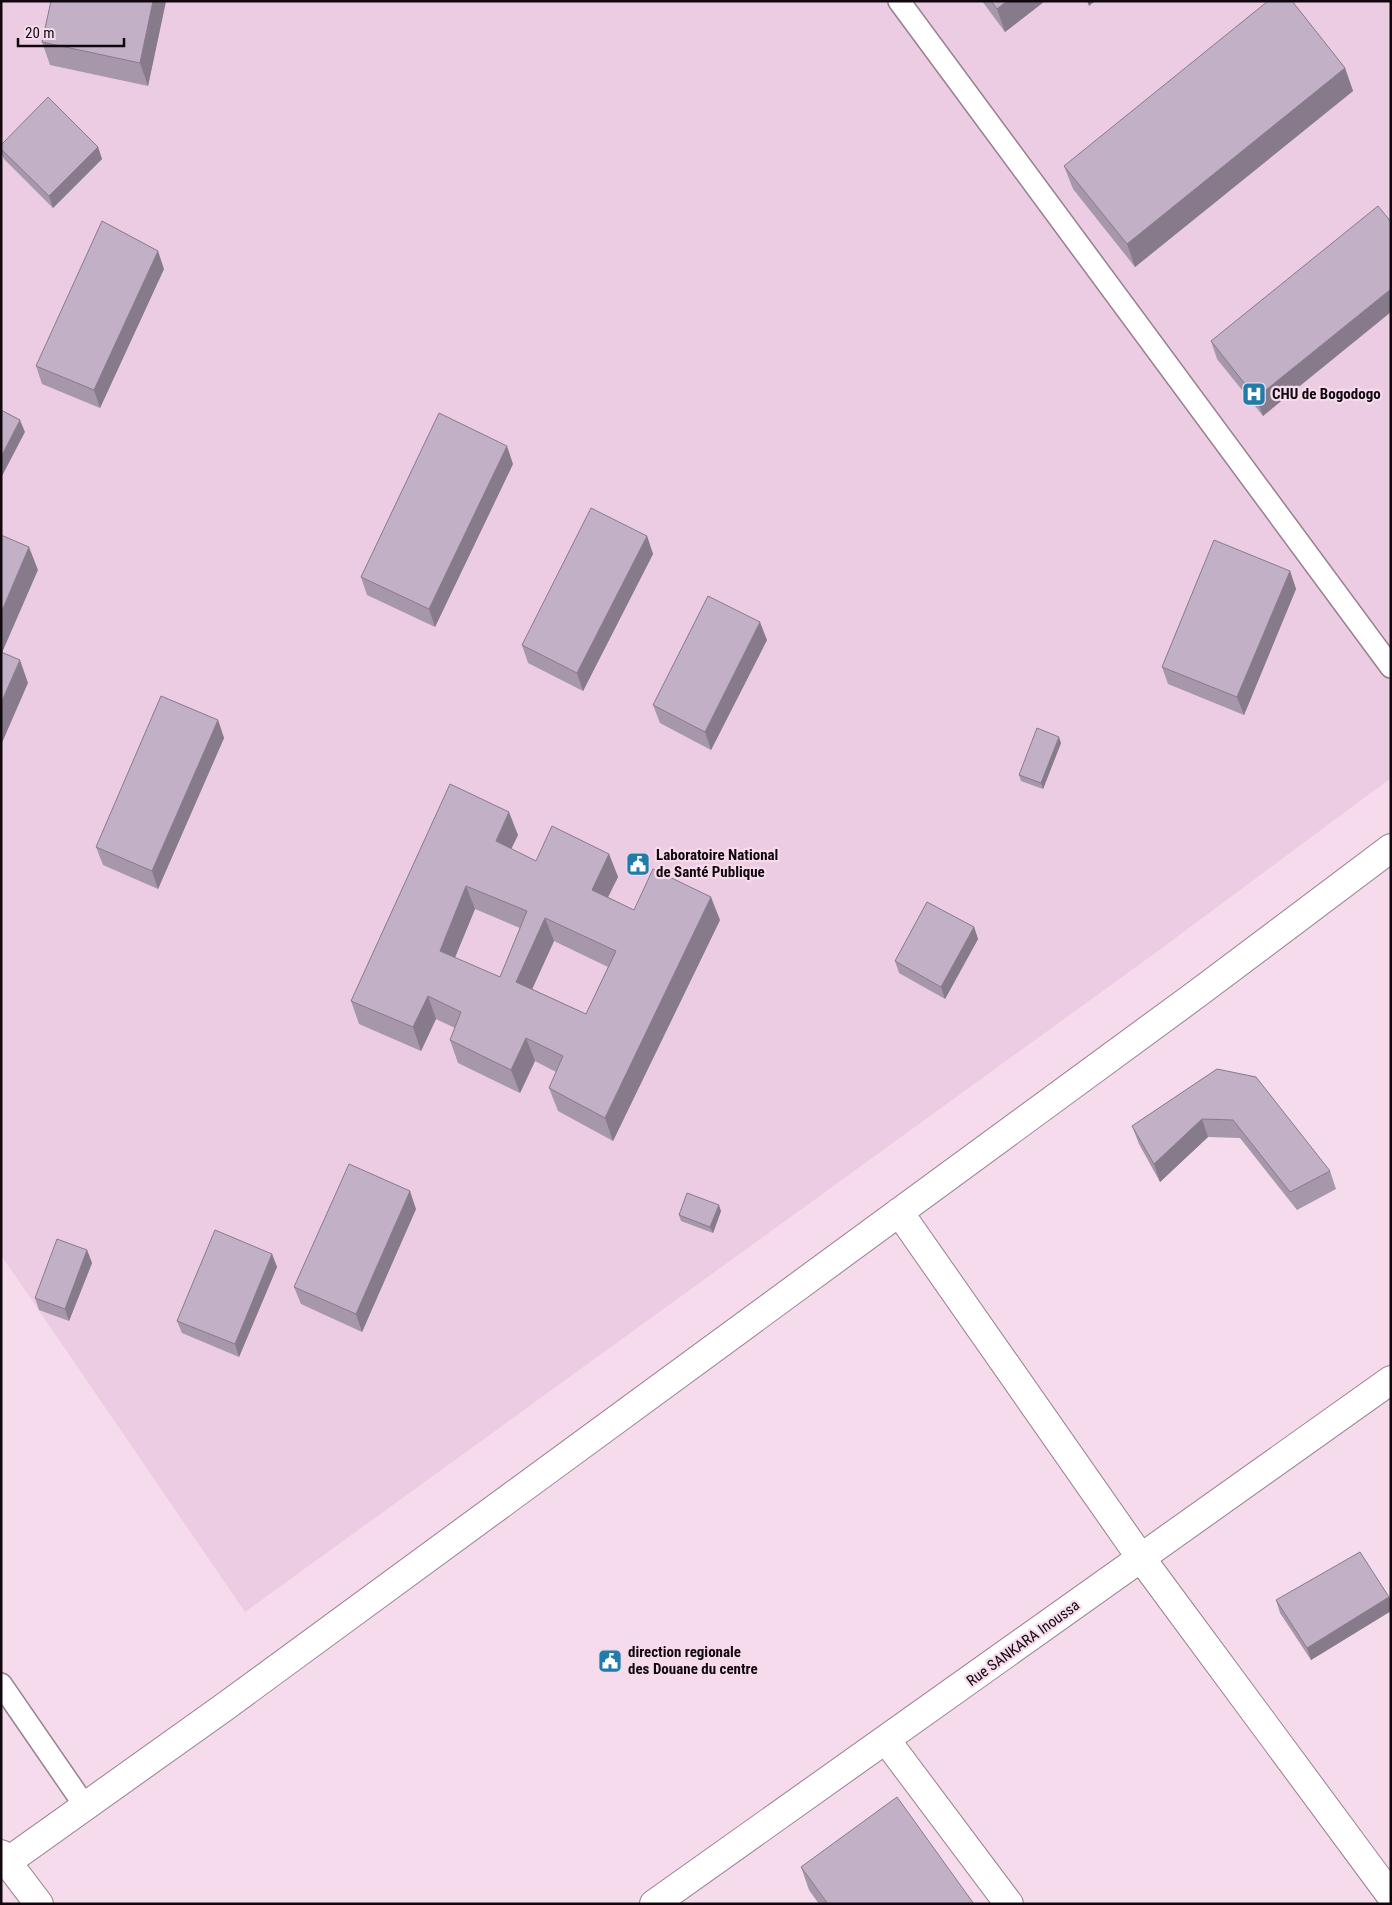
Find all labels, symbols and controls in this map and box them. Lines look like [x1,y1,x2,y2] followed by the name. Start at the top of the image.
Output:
[18,15,124,47] scale bar
[25,24,55,42] text: 20 m
[1241,381,1267,407] hospital icon: CHU de Bogodogo
[1272,385,1381,403] place label: CHU de Bogodogo
[656,846,778,881] place label: Laboratoire National de Santé Publique
[625,851,651,877] public building icon: Laboratoire National de Santé Publique
[963,1596,1083,1690] street label: Rue SANKARA Inoussa
[628,1643,758,1678] place label: direction regionale des Douane du centre
[597,1648,623,1674] public building icon: direction regionale des Douane du centre

